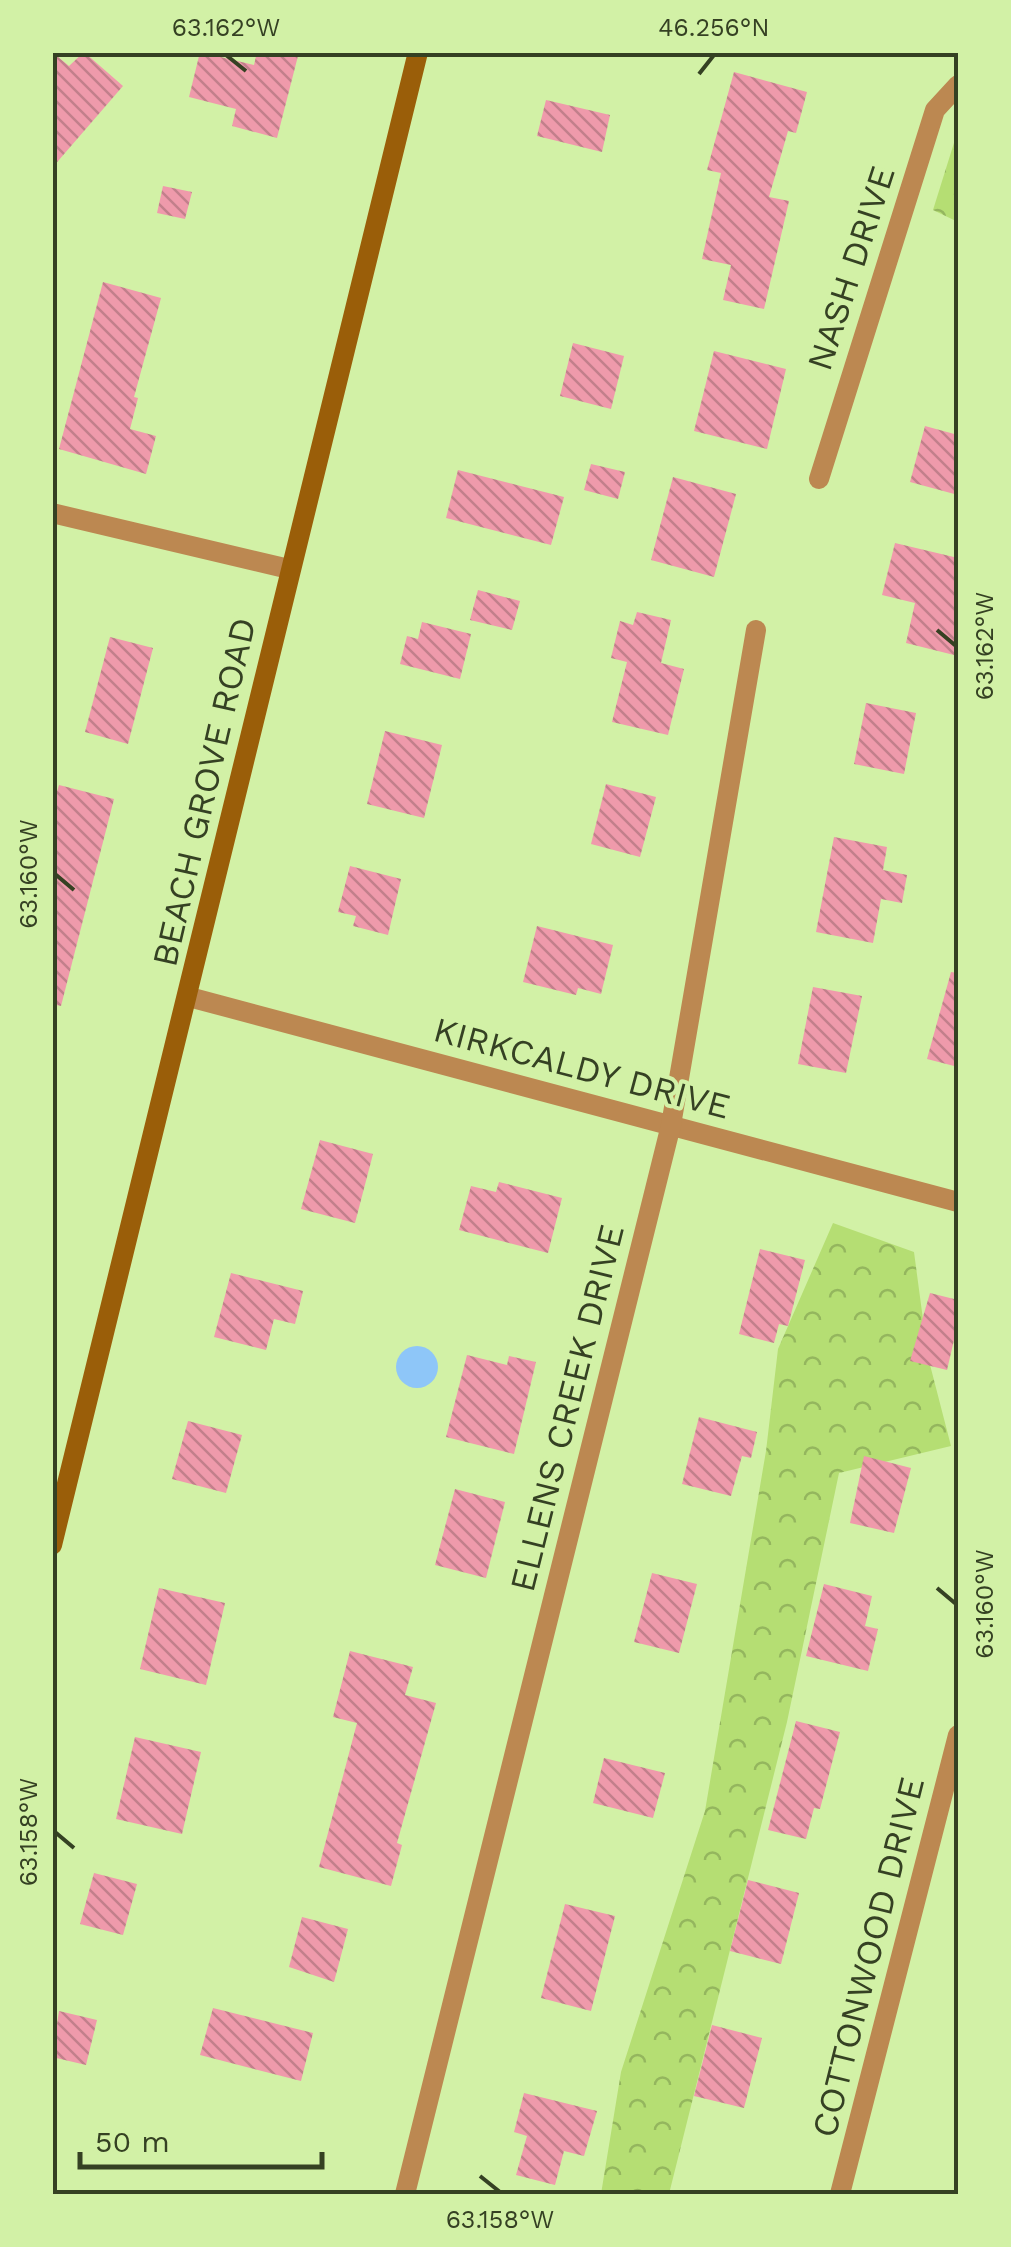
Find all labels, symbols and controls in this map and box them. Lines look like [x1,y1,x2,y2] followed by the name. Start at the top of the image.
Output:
[172,13,280,42] text: 63.162°W
[658,13,770,42] text: 46.256°N
[798,160,904,376] street label: NASH DRIVE
[970,592,999,700] text: 63.162°W
[143,613,265,971] street label: BEACH GROVE ROAD
[14,819,43,929] text: 63.160°W
[429,1008,735,1128] street label: KIRKCALDY DRIVE
[501,1220,633,1596] street label: ELLENS CREEK DRIVE
[970,1549,999,1659] text: 63.160°W
[803,1773,933,2141] street label: COTTONWOOD DRIVE
[14,1778,43,1886] text: 63.158°W
[80,2107,322,2169] scale bar
[95,2124,170,2159] text: 50 m
[446,2205,554,2234] text: 63.158°W

